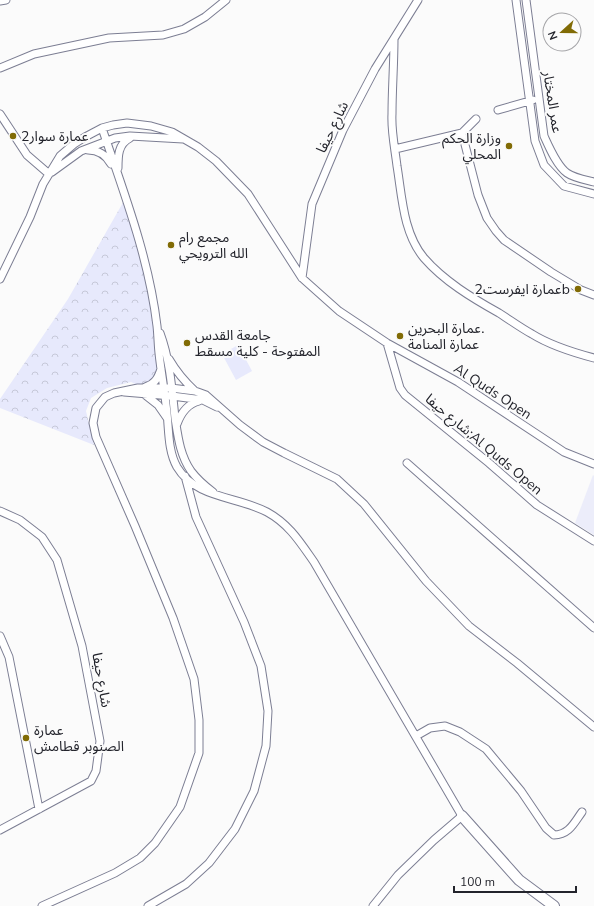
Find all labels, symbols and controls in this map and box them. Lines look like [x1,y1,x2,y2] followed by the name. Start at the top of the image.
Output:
[542,12,582,52] north arrow
[545,29,562,42] text: N
[538,69,567,135] street label: عمر المختار
[312,98,354,157] street label: شارع حيفا
[21,127,89,146] place label: عمارة سوار2
[442,129,501,165] place label: وزارة الحكم المحلي
[8,131,18,141] marker: عمارة سوار2
[504,141,514,151] marker: وزارة الحكم المحلي
[179,228,248,264] place label: مجمع رام الله الترويحي
[166,240,176,250] marker: مجمع رام الله الترويحي
[475,280,570,299] place label: عمارة ايفرست2b
[573,284,583,294] marker: عمارة ايفرست2b
[408,319,484,354] place label: عمارة البحرين. عمارة المنامة
[195,326,320,361] place label: جامعة القدس المفتوحة - كلية مسقط
[395,331,405,341] marker: عمارة البحرين. عمارة المنامة
[182,338,192,348] marker: جامعة القدس المفتوحة - كلية مسقط
[450,359,535,424] street label: Al Quds Open
[420,390,546,500] street label: شارع حيفا;Al Quds Open
[86,651,116,709] street label: شارع حيفا
[34,721,124,756] place label: عمارة الصنوبر قطامش
[21,733,31,743] marker: عمارة الصنوبر قطامش
[454,868,576,894] scale bar
[460,874,495,890] text: 100 m

